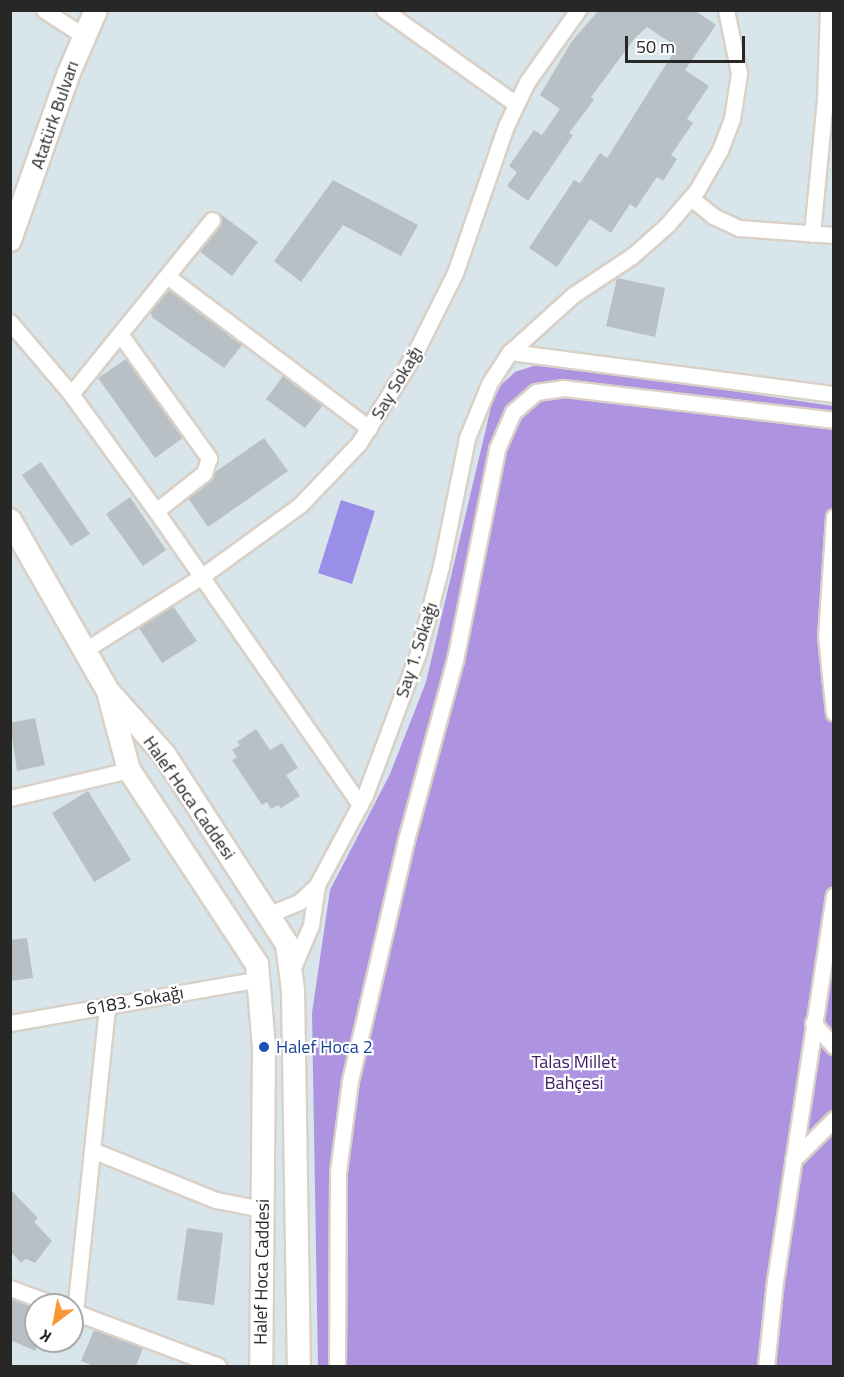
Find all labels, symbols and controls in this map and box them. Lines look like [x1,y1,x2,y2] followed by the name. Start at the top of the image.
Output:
[628,24,748,62] scale bar
[636,33,675,60] text: 50 m
[26,58,84,172] street label: Atatürk Bulvarı
[367,343,427,423] street label: Say Sokağı
[391,599,443,701] street label: Say 1. Sokağı
[138,732,240,864] street label: Halef Hoca Caddesi
[85,982,185,1020] street label: 6183. Sokağı
[276,1036,373,1058] place label: Halef Hoca 2
[257,1040,271,1054] marker: Halef Hoca 2
[531,1052,617,1094] park label: Talas Millet Bahçesi
[250,1199,274,1345] street label: Halef Hoca Caddesi
[24,1293,84,1353] north arrow
[35,1324,56,1349] text: K

